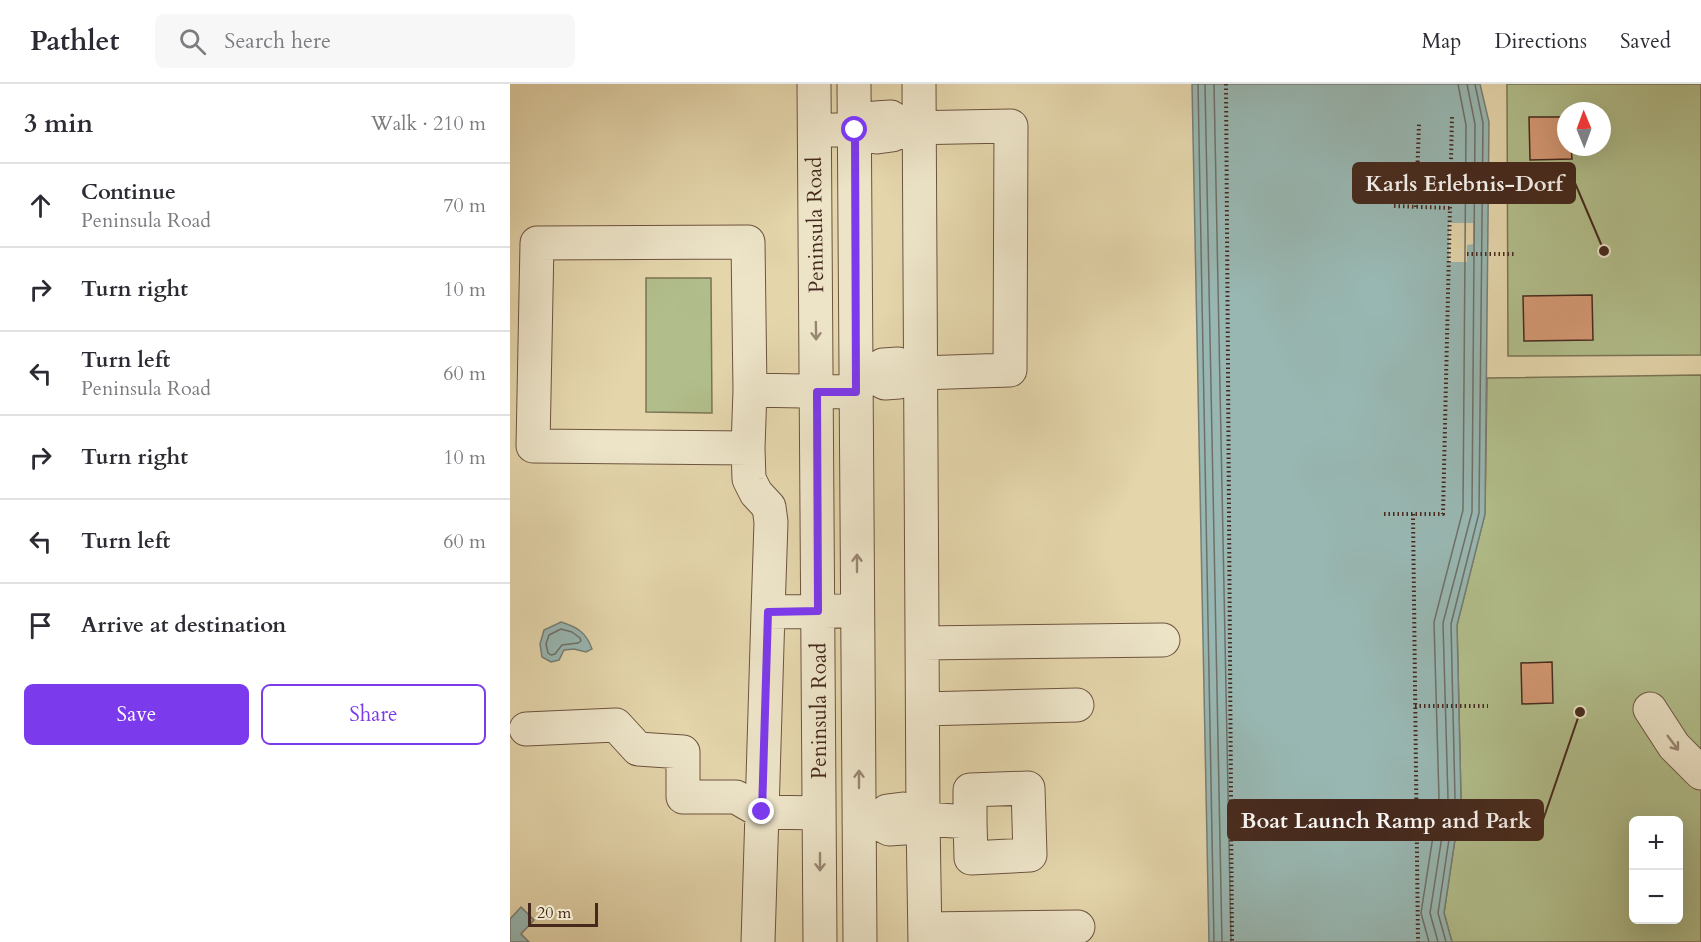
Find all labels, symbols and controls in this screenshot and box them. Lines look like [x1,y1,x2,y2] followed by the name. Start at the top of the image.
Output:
[155,14,575,68] search box
[30,22,119,60] text: Pathlet
[176,25,209,58] icon: search
[224,26,331,56] text: Search here
[1421,27,1461,56] text: Map
[1494,27,1587,56] text: Directions
[1620,27,1671,56] text: Saved
[1557,102,1611,156] north arrow
[24,106,93,141] text: 3 min
[371,110,486,137] text: Walk · 210 m
[841,116,867,142] route start
[800,156,831,293] street label: Peninsula Road
[1353,163,1575,203] callout: Karls Erlebnis-Dorf
[1365,169,1566,199] text: Karls Erlebnis-Dorf
[81,177,176,207] text: Continue
[24,189,57,222] icon: ahead
[443,192,486,219] text: 70 m
[81,207,211,234] text: Peninsula Road
[24,273,57,306] icon: right
[81,274,188,304] text: Turn right
[443,276,486,303] text: 10 m
[810,321,822,341] one-way arrow
[81,345,170,375] text: Turn left
[24,357,57,390] icon: left
[443,360,486,387] text: 60 m
[81,375,211,402] text: Peninsula Road
[24,441,57,474] icon: right
[81,442,188,472] text: Turn right
[443,444,486,471] text: 10 m
[24,525,57,558] icon: left
[81,526,170,556] text: Turn left
[443,528,486,555] text: 60 m
[851,553,863,573] one-way arrow
[24,609,57,642] icon: arrive
[81,610,286,640] text: Arrive at destination
[805,643,834,779] street label: Peninsula Road
[24,684,249,745] button: Save
[261,684,486,745] button: Share
[1666,735,1679,751] one-way arrow
[853,769,865,789] one-way arrow
[748,798,774,824] route end
[1228,800,1543,840] callout: Boat Launch Ramp and Park
[1240,806,1532,836] text: Boat Launch Ramp and Park
[1629,816,1683,924] map controls
[1629,816,1683,870] button: +
[814,852,826,872] one-way arrow
[1629,870,1683,924] button: −
[528,900,598,928] scale bar
[537,902,571,924] text: 20 m

